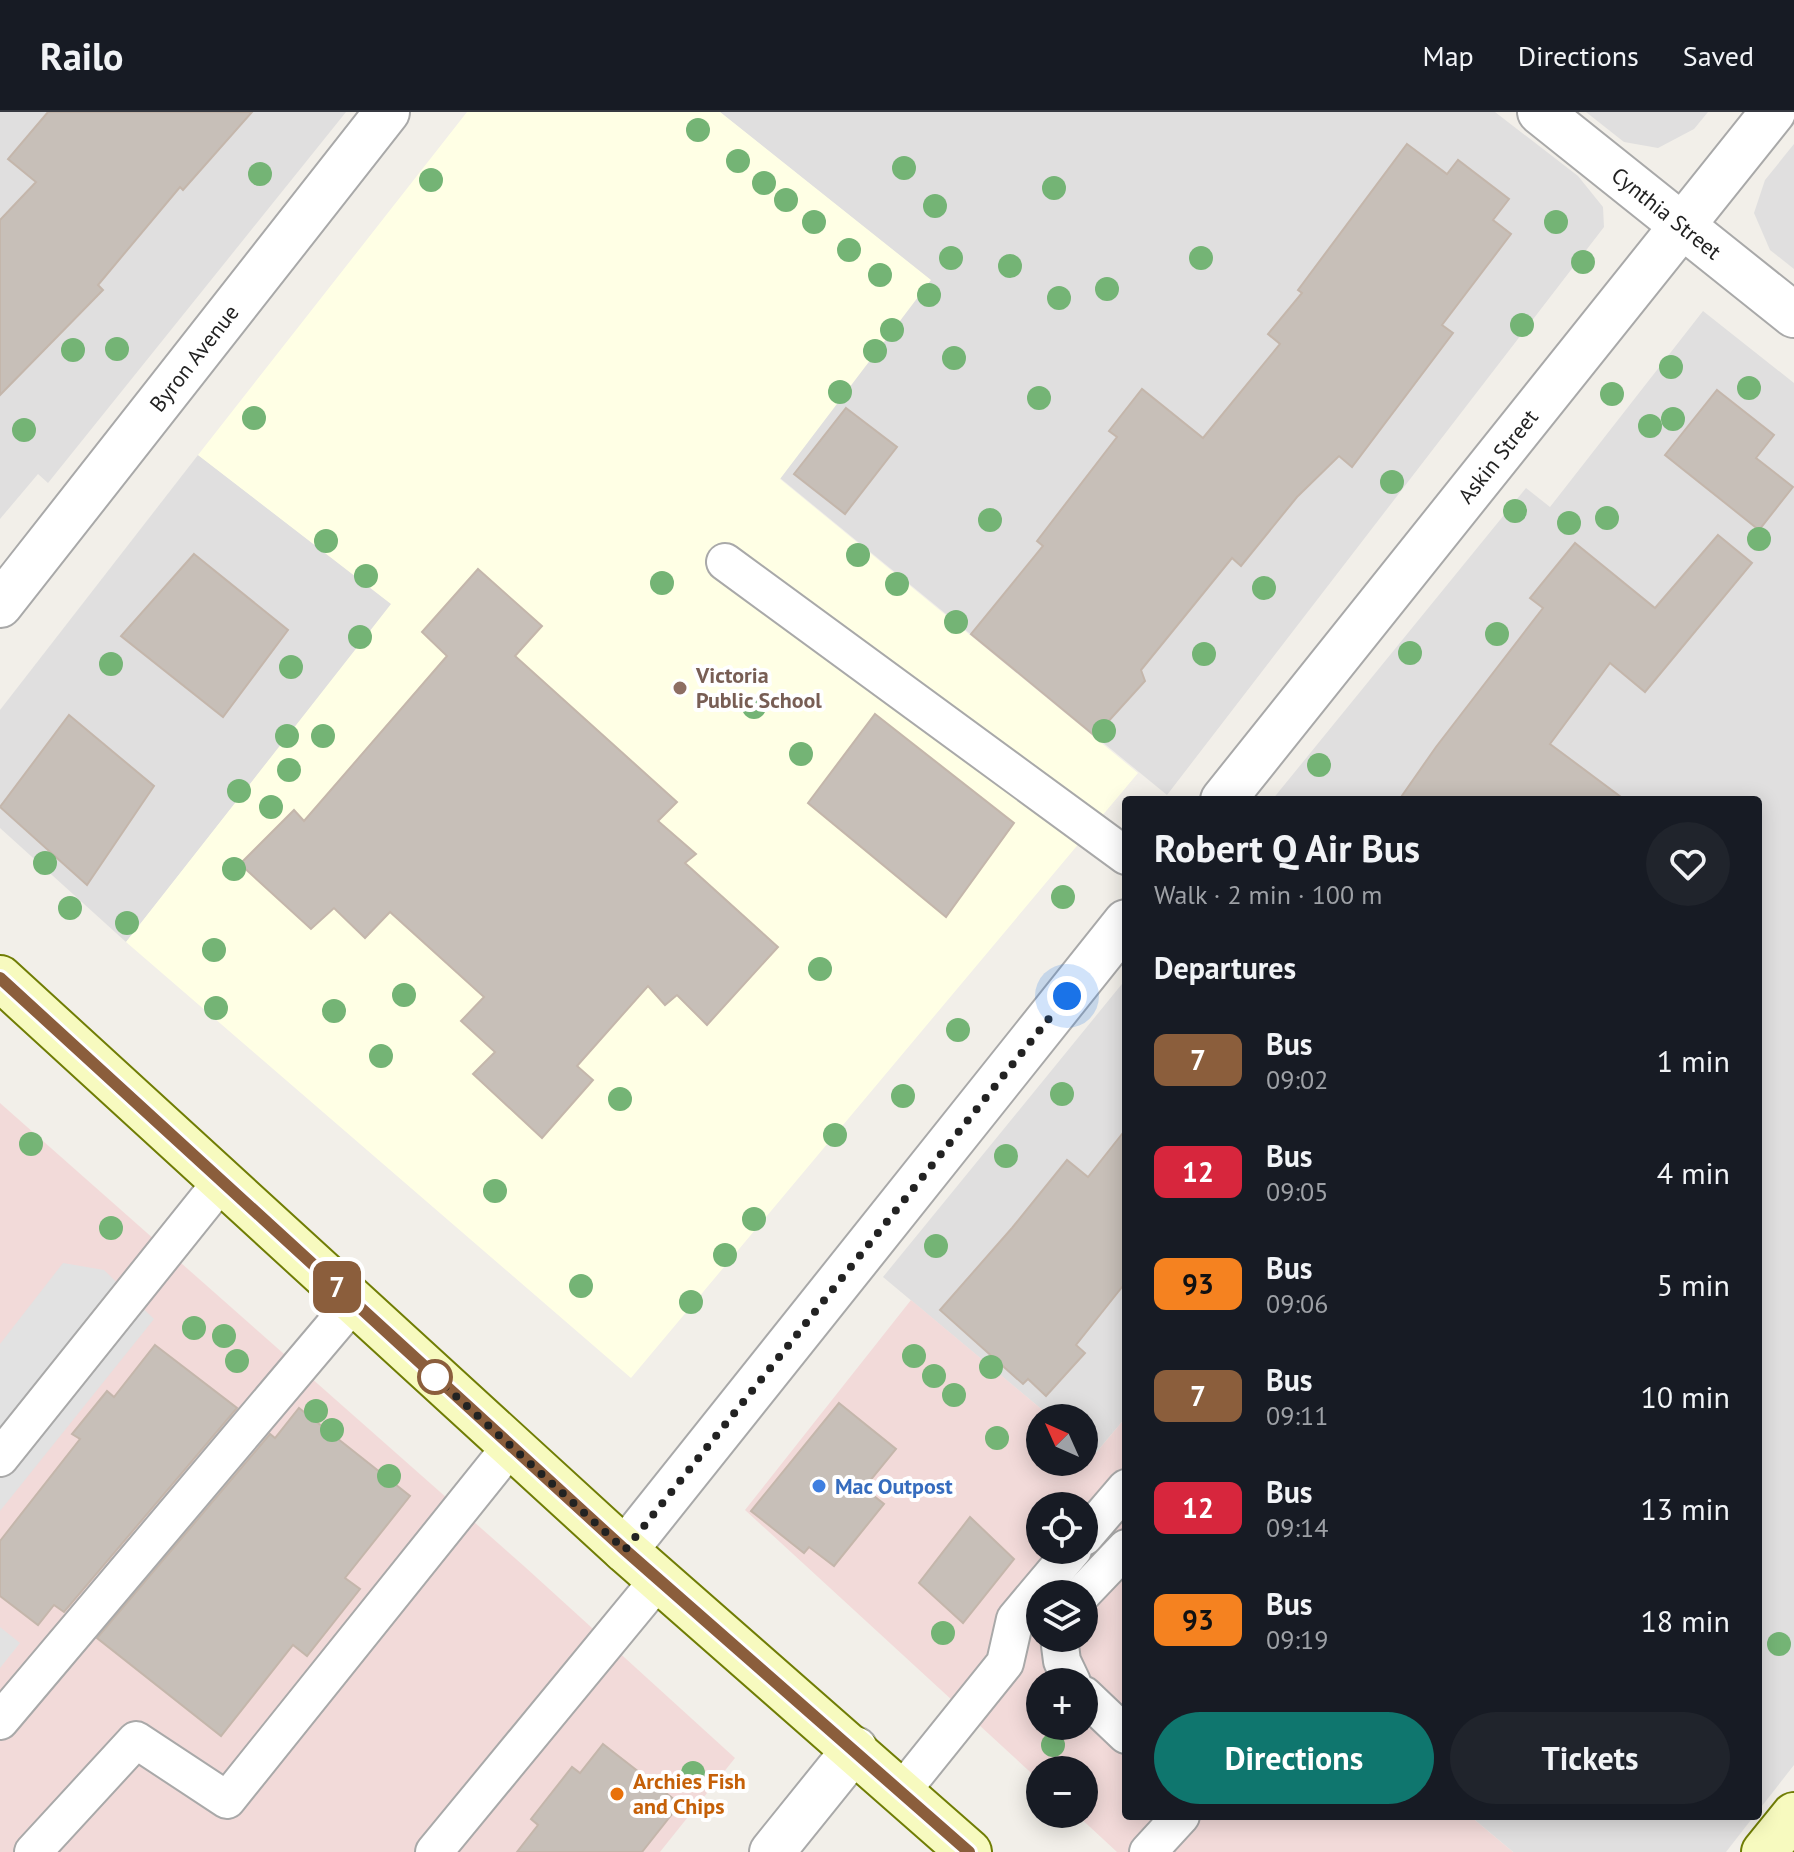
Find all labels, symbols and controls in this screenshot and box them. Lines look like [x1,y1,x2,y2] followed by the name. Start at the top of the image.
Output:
[40,31,124,80] text: Railo
[1423,37,1474,74] text: Map
[1518,37,1639,74] text: Directions
[1683,37,1754,74] text: Saved
[1606,161,1727,266] street label: Cynthia Street
[143,299,245,417] street label: Byron Avenue
[1452,403,1544,509] street label: Askin Street
[695,661,822,714] place label: Victoria Public School
[671,679,689,697] marker: Victoria Public School
[1646,822,1730,906] button: heart
[1154,823,1420,872] text: Robert Q Air Bus
[1154,878,1382,911] text: Walk · 2 min · 100 m
[1154,948,1296,987] text: Departures
[1047,976,1087,1016] your location
[1266,1024,1313,1063] text: Bus
[1190,1041,1206,1078] text: 7
[1657,1041,1730,1080] text: 1 min
[1266,1063,1328,1096] text: 09:02
[1266,1136,1313,1175] text: Bus
[1182,1153,1214,1190] text: 12
[1657,1153,1730,1192] text: 4 min
[1266,1175,1328,1208] text: 09:05
[1266,1248,1313,1287] text: Bus
[311,1261,363,1313] line badge: 7
[1182,1265,1214,1302] text: 93
[1657,1265,1730,1304] text: 5 min
[329,1268,345,1305] text: 7
[1266,1287,1328,1320] text: 09:06
[418,1360,452,1394] unlabelled marker
[1266,1360,1313,1399] text: Bus
[1190,1377,1206,1414] text: 7
[1640,1377,1730,1416] text: 10 min
[1266,1399,1328,1432] text: 09:11
[1026,1404,1098,1476] north arrow
[1026,1404,1098,1828] map controls
[835,1472,953,1500] place label: Mac Outpost
[1266,1472,1313,1511] text: Bus
[810,1477,828,1495] marker: Mac Outpost
[1182,1489,1214,1526] text: 12
[1640,1489,1730,1528] text: 13 min
[1026,1492,1098,1564] button: locate
[1266,1511,1328,1544] text: 09:14
[1026,1580,1098,1652] button: layers
[1266,1584,1313,1623] text: Bus
[1182,1601,1214,1638] text: 93
[1640,1601,1730,1640] text: 18 min
[1266,1623,1328,1656] text: 09:19
[1026,1668,1098,1740] button: +
[1154,1712,1434,1804] button: Directions
[1450,1712,1730,1804] button: Tickets
[1026,1756,1098,1828] button: −
[633,1767,746,1820] place label: Archies Fish and Chips
[608,1785,626,1803] marker: Archies Fish and Chips

